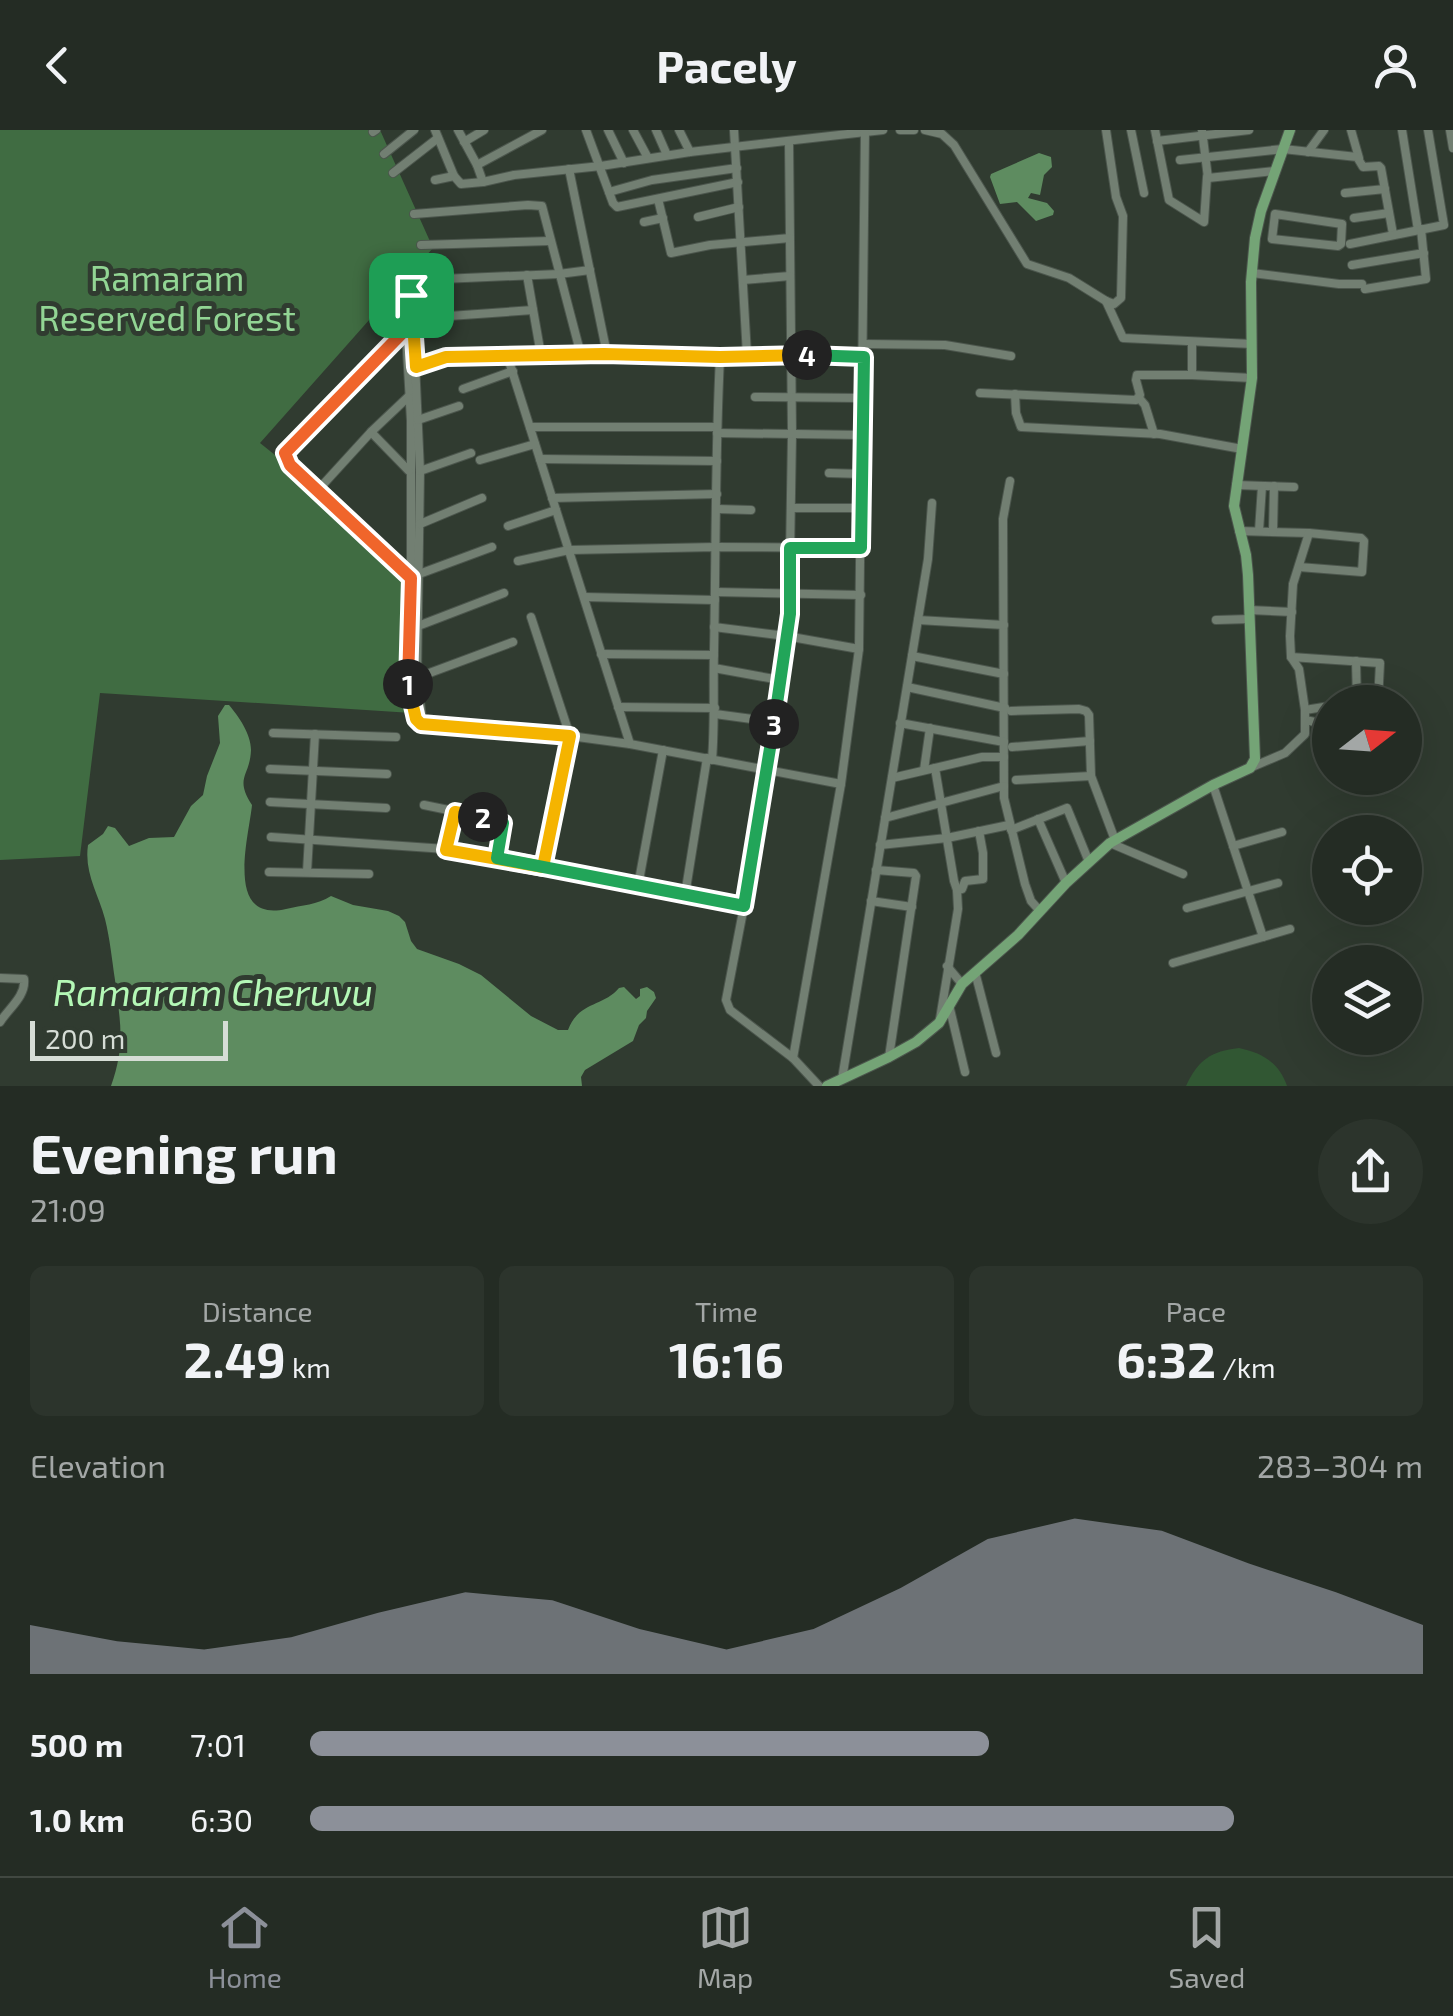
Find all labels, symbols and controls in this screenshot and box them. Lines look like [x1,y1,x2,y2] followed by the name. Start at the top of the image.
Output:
[30,38,85,93] icon: back
[656,38,797,92] text: Pacely
[1368,38,1423,93] icon: person
[369,253,454,338] pin
[38,256,296,338] park label: Ramaram Reserved Forest
[384,268,439,323] icon: arrive
[782,330,832,380] pin: 4
[798,338,816,372] text: 4
[383,659,433,709] pin: 1
[402,667,414,701] text: 1
[1312,685,1422,795] north arrow
[1312,685,1422,1055] map controls
[749,699,799,749] pin: 3
[766,707,782,741] text: 3
[458,792,508,842] pin: 2
[475,800,491,834] text: 2
[1312,815,1422,925] button: locate
[1312,945,1422,1055] button: layers
[53,968,373,1014] water label: Ramaram Cheruvu
[30,1016,228,1060] scale bar
[45,1021,125,1055] text: 200 m
[30,1119,338,1185] text: Evening run
[1318,1119,1423,1224] button: share
[30,1190,106,1228] text: 21:09
[202,1294,312,1328] text: Distance
[695,1294,758,1328] text: Time
[1166,1294,1226,1328] text: Pace
[183,1328,286,1388] text: 2.49
[669,1328,784,1388] text: 16:16
[1116,1328,1216,1388] text: 6:32
[286,1350,331,1384] text: km
[1216,1350,1275,1384] text: /km
[30,1446,166,1484] text: Elevation
[1257,1446,1423,1484] text: 283–304 m
[30,1725,123,1763] text: 500 m
[190,1725,246,1763] text: 7:01
[30,1800,125,1838] text: 1.0 km
[190,1800,253,1838] text: 6:30
[208,1900,282,1994] tab: Home
[697,1900,753,1994] tab: Map
[1169,1900,1245,1994] tab: Saved

